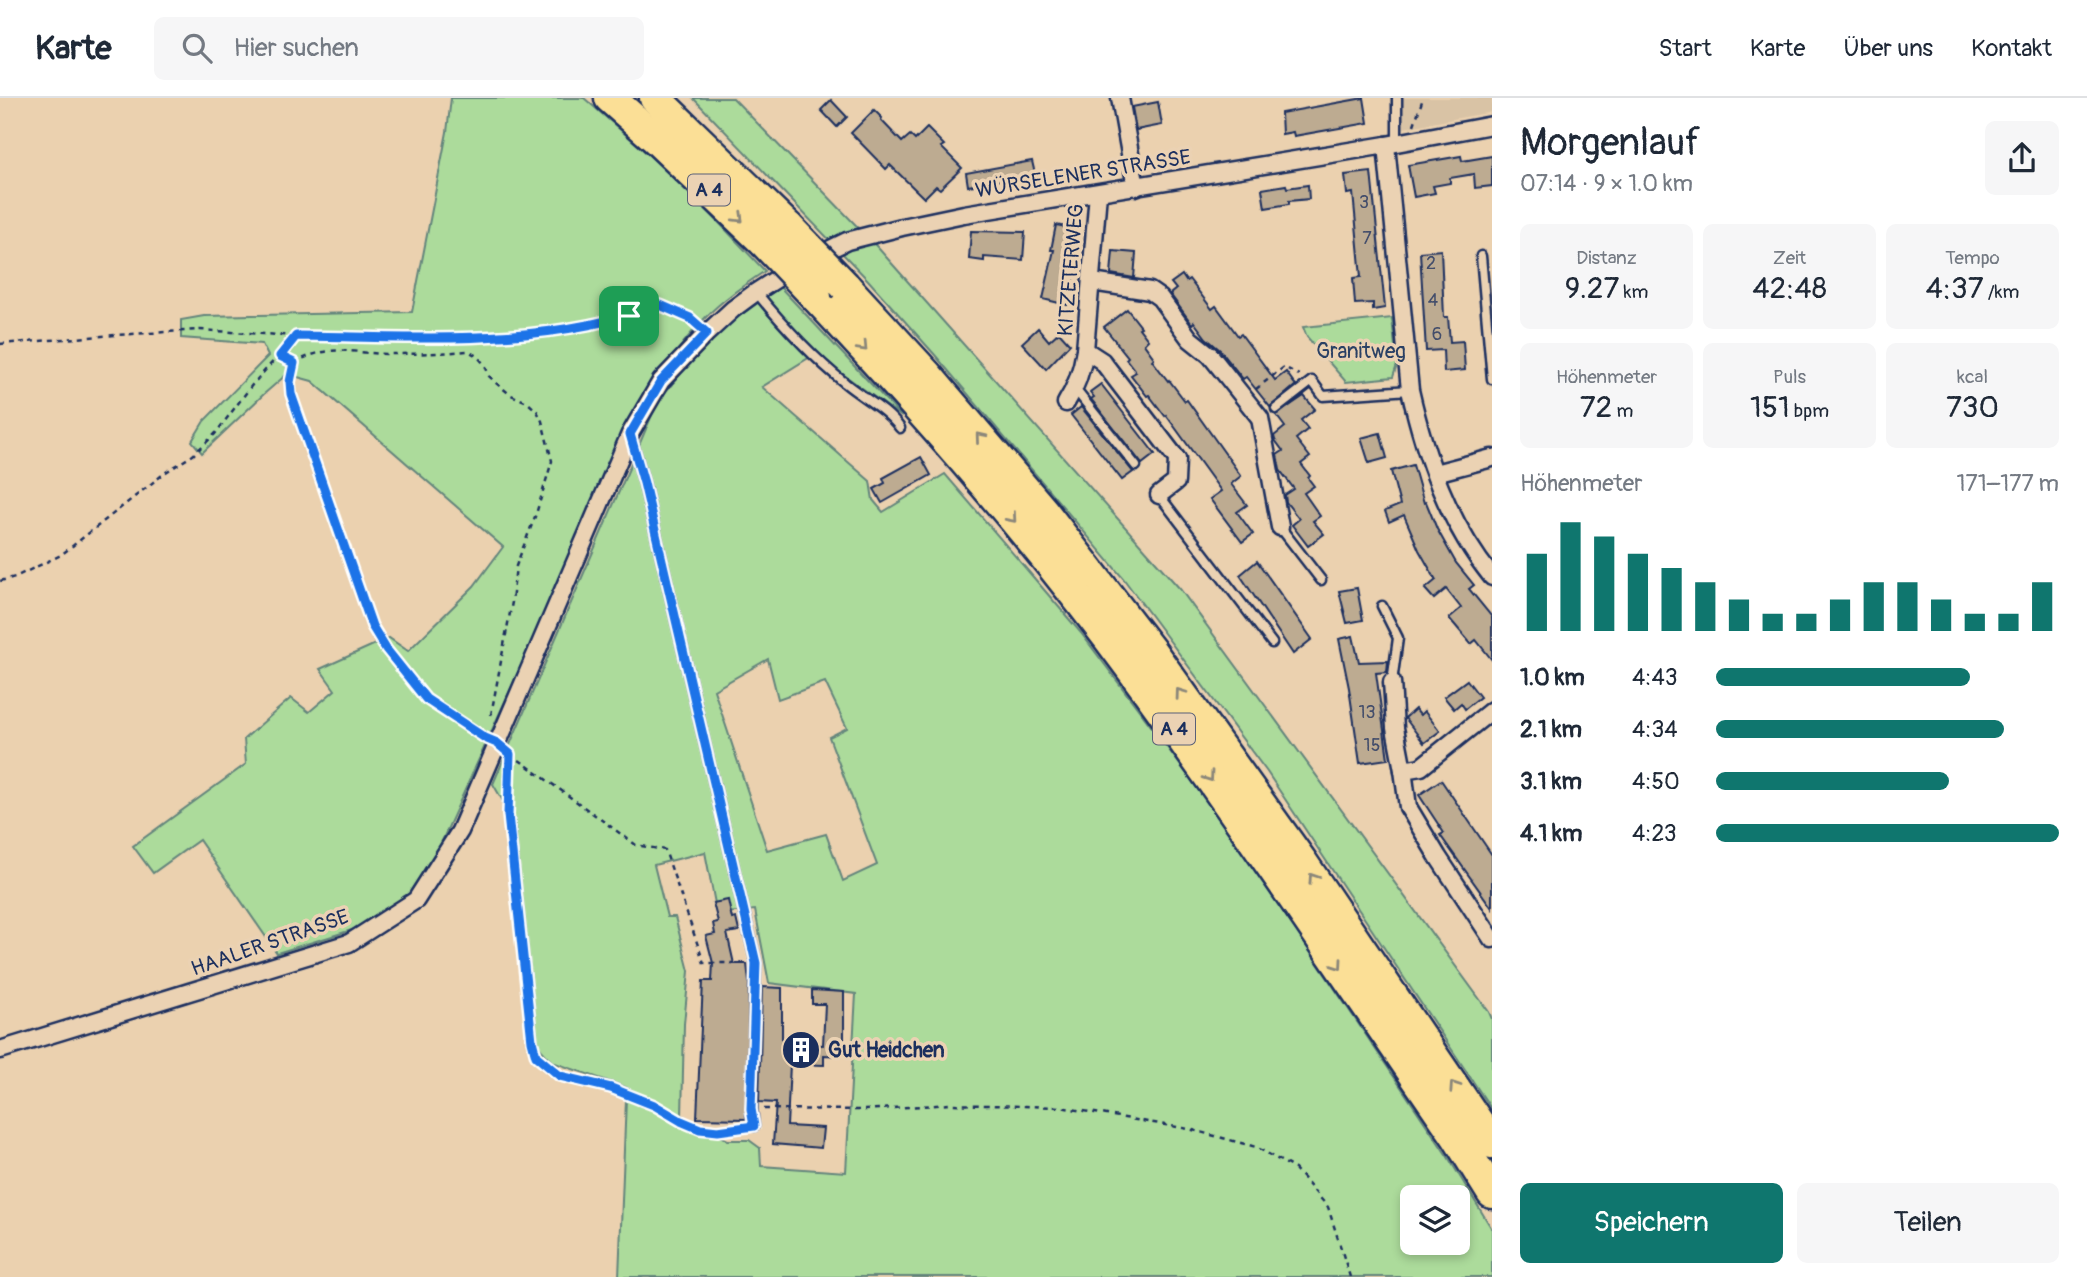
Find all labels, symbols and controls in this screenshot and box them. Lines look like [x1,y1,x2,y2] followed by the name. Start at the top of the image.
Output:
[154,17,644,80] search box
[35,28,112,69] text: Karte
[178,29,216,67] icon: search
[234,32,359,64] text: Hier suchen
[1659,34,1712,63] text: Start
[1750,34,1805,63] text: Karte
[1843,34,1933,63] text: Über uns
[1971,34,2052,63] text: Kontakt
[1520,119,1700,167] text: Morgenlauf
[1985,121,2059,195] button: share
[973,144,1193,204] street label: WÜRSELENER STRASSE
[1520,169,1693,198] text: 07:14 · 9 × 1.0 km
[688,174,730,206] road number: A 4
[1359,191,1369,214] house number: 3
[1052,203,1090,337] street label: KITZETERWEG
[731,210,744,223] one-way arrow
[1362,227,1372,250] house number: 7
[1576,246,1637,270] text: Distanz
[1773,246,1806,270] text: Zeit
[1945,246,2000,270] text: Tempo
[1426,252,1436,275] house number: 2
[1565,270,1619,307] text: 9.27
[1752,270,1827,307] text: 42:48
[1926,270,1984,307] text: 4:37
[1619,280,1648,304] text: km
[1984,280,2019,304] text: /km
[599,286,659,346] pin
[1428,289,1439,312] house number: 4
[610,297,648,335] icon: arrive
[1432,323,1442,346] house number: 6
[1316,338,1406,365] park label: Granitweg
[854,339,867,352] one-way arrow
[1556,365,1657,389] text: Höhenmeter
[1773,365,1806,389] text: Puls
[1957,365,1988,389] text: kcal
[1580,389,1612,426] text: 72
[1750,389,1790,426] text: 151
[1946,389,1999,426] text: 730
[1612,399,1633,423] text: m
[1790,399,1829,423] text: bpm
[975,432,988,445] one-way arrow
[1520,469,1642,498] text: Höhenmeter
[1957,469,2059,498] text: 171–177 m
[1004,510,1017,522] one-way arrow
[1520,663,1585,692] text: 1.0 km
[1632,663,1678,692] text: 4:43
[1176,688,1189,701] one-way arrow
[1358,701,1376,724] house number: 13
[1153,714,1195,744] road number: A 4
[1520,715,1582,744] text: 2.1 km
[1632,715,1678,744] text: 4:34
[1364,734,1380,757] house number: 15
[1520,767,1582,796] text: 3.1 km
[1632,767,1680,796] text: 4:50
[1200,769,1213,782] one-way arrow
[1520,819,1582,848] text: 4.1 km
[1632,819,1676,848] text: 4:23
[1309,873,1321,886] one-way arrow
[188,903,353,983] street label: HAALER STRASSE
[1330,957,1343,970] one-way arrow
[780,1029,822,1071] building icon: Gut Heidchen
[828,1037,945,1064] place label: Gut Heidchen
[1449,1081,1462,1094] one-way arrow
[1520,1183,1783,1263] button: Speichern
[1797,1183,2059,1263] button: Teilen
[1400,1185,1470,1255] map controls
[1400,1185,1470,1255] button: layers

